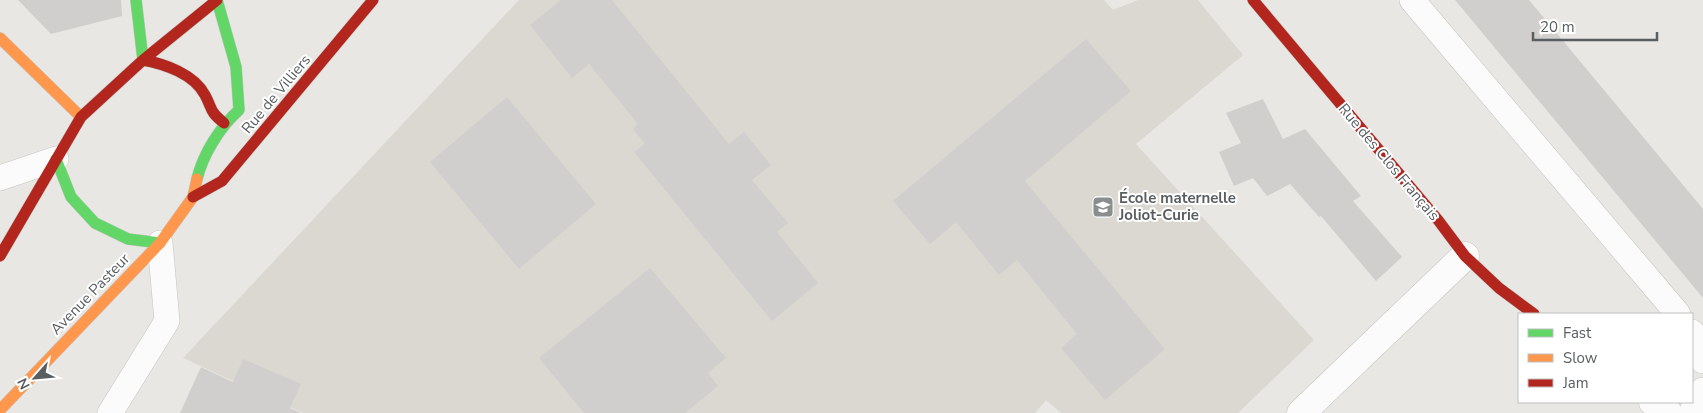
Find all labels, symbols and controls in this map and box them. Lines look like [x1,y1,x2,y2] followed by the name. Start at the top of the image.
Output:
[1533,10,1657,42] scale bar
[1540,17,1575,37] text: 20 m
[237,50,315,138] street label: Rue de Villiers
[1334,99,1444,225] street label: Rue des Clos Français
[1118,188,1236,225] place label: École maternelle Joliot-Curie
[1091,195,1115,219] school or university icon: École maternelle Joliot-Curie
[46,248,134,339] street label: Avenue Pasteur
[1518,313,1693,403] legend
[1563,323,1592,343] text: Fast
[1563,348,1598,368] text: Slow
[10,353,60,403] north arrow
[1562,373,1589,393] text: Jam
[13,375,35,393] text: N

